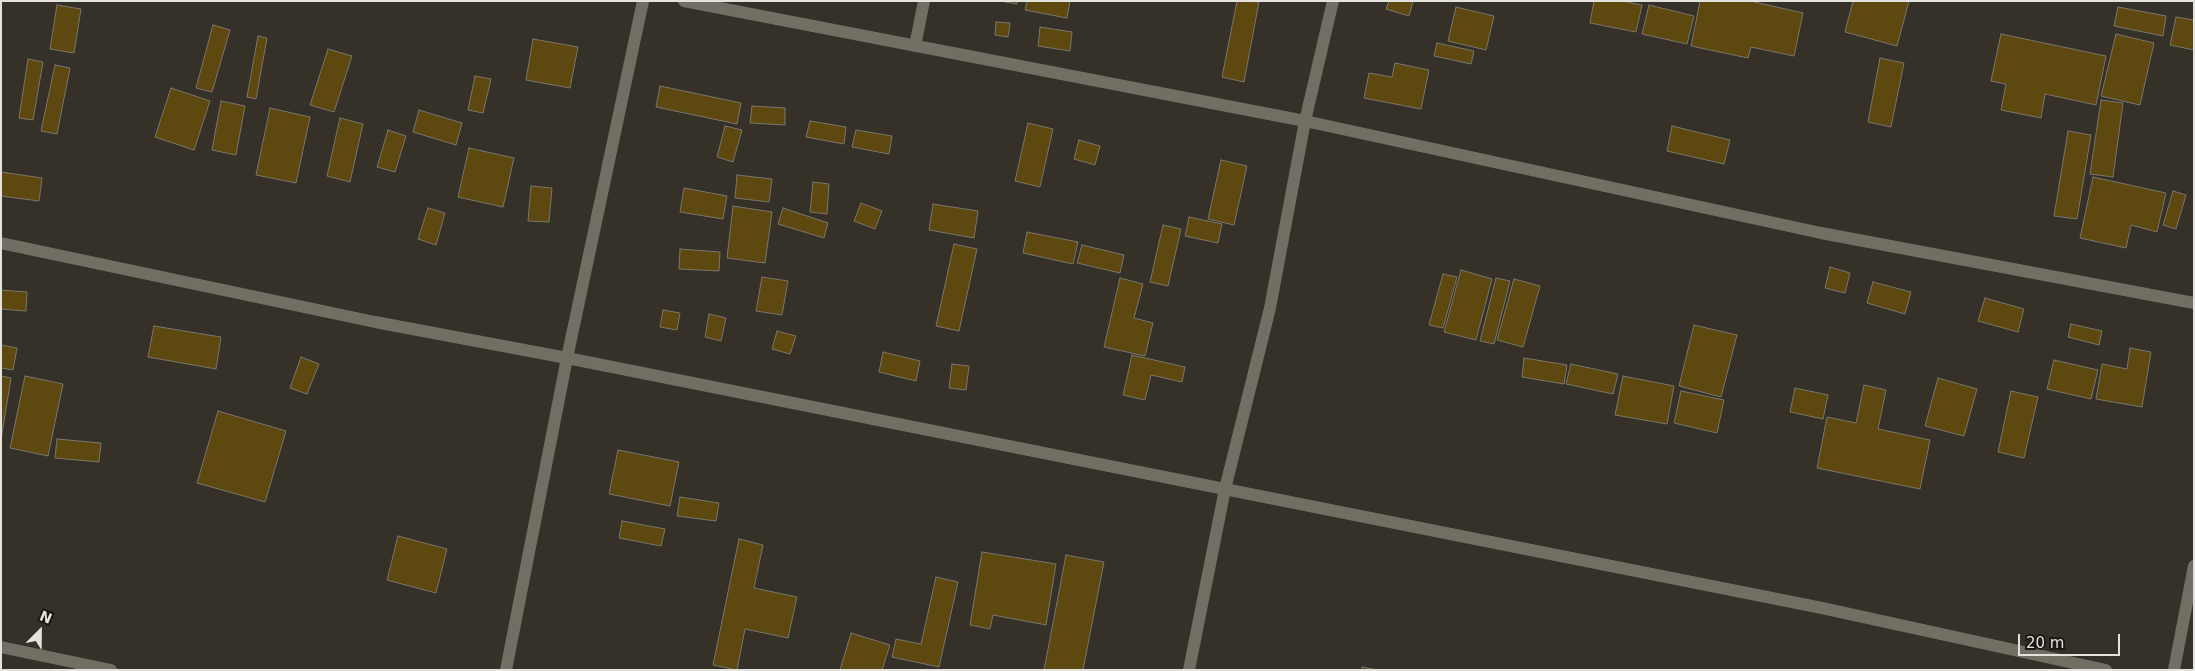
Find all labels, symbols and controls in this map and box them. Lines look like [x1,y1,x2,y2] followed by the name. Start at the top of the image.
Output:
[15,606,65,656] north arrow
[37,608,54,627] text: N
[2020,624,2122,656] scale bar
[2026,634,2064,652] text: 20 m

